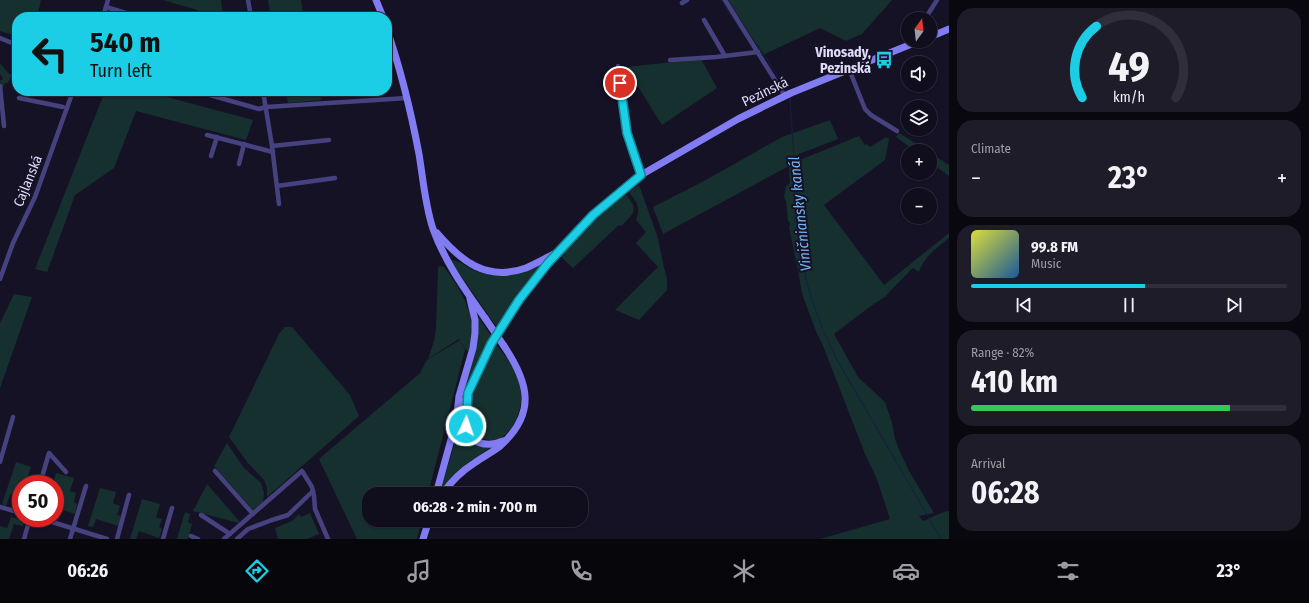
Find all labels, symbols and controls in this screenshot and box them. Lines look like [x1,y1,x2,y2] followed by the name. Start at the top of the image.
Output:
[901,12,937,48] north arrow
[901,12,937,224] map controls
[90,26,161,59] text: 540 m
[24,28,76,80] icon: left
[1108,42,1150,92] text: 49
[814,44,871,77] place label: Vinosady, Pezinská
[874,50,894,70] bus stop icon: Vinosady, Pezinská
[901,56,937,92] button: sound
[90,60,152,82] text: Turn left
[603,66,637,100] pin
[609,72,631,94] icon: arrive
[739,73,791,110] street label: Pezinská
[1113,89,1145,106] text: km/h
[901,100,937,136] button: layers
[971,141,1011,156] text: Climate
[901,144,937,180] button: +
[10,153,46,209] street label: Cajlanská
[785,156,815,272] water label: Viničniansky kanál
[1108,160,1150,196] text: 23°
[971,165,981,192] text: −
[1277,165,1287,192] text: +
[901,188,937,224] button: −
[1031,238,1078,256] text: 99.8 FM
[1031,256,1061,271] text: Music
[1013,294,1035,316] icon: previous
[1118,294,1140,316] icon: pause
[1223,294,1245,316] icon: next
[971,345,1034,360] text: Range · 82%
[971,364,1058,400] text: 410 km
[445,405,487,447] position arrow
[971,456,1005,471] text: Arrival
[12,475,64,527] speed limit sign: 50
[971,475,1040,511] text: 06:28
[413,498,537,516] text: 06:28 · 2 min · 700 m
[243,557,271,585] icon: directions
[405,557,433,585] icon: music
[567,557,595,585] icon: phone
[730,557,758,585] icon: climate
[892,557,920,585] icon: car
[1054,557,1082,585] icon: filters
[67,560,108,582] text: 06:26
[1216,560,1242,582] text: 23°

